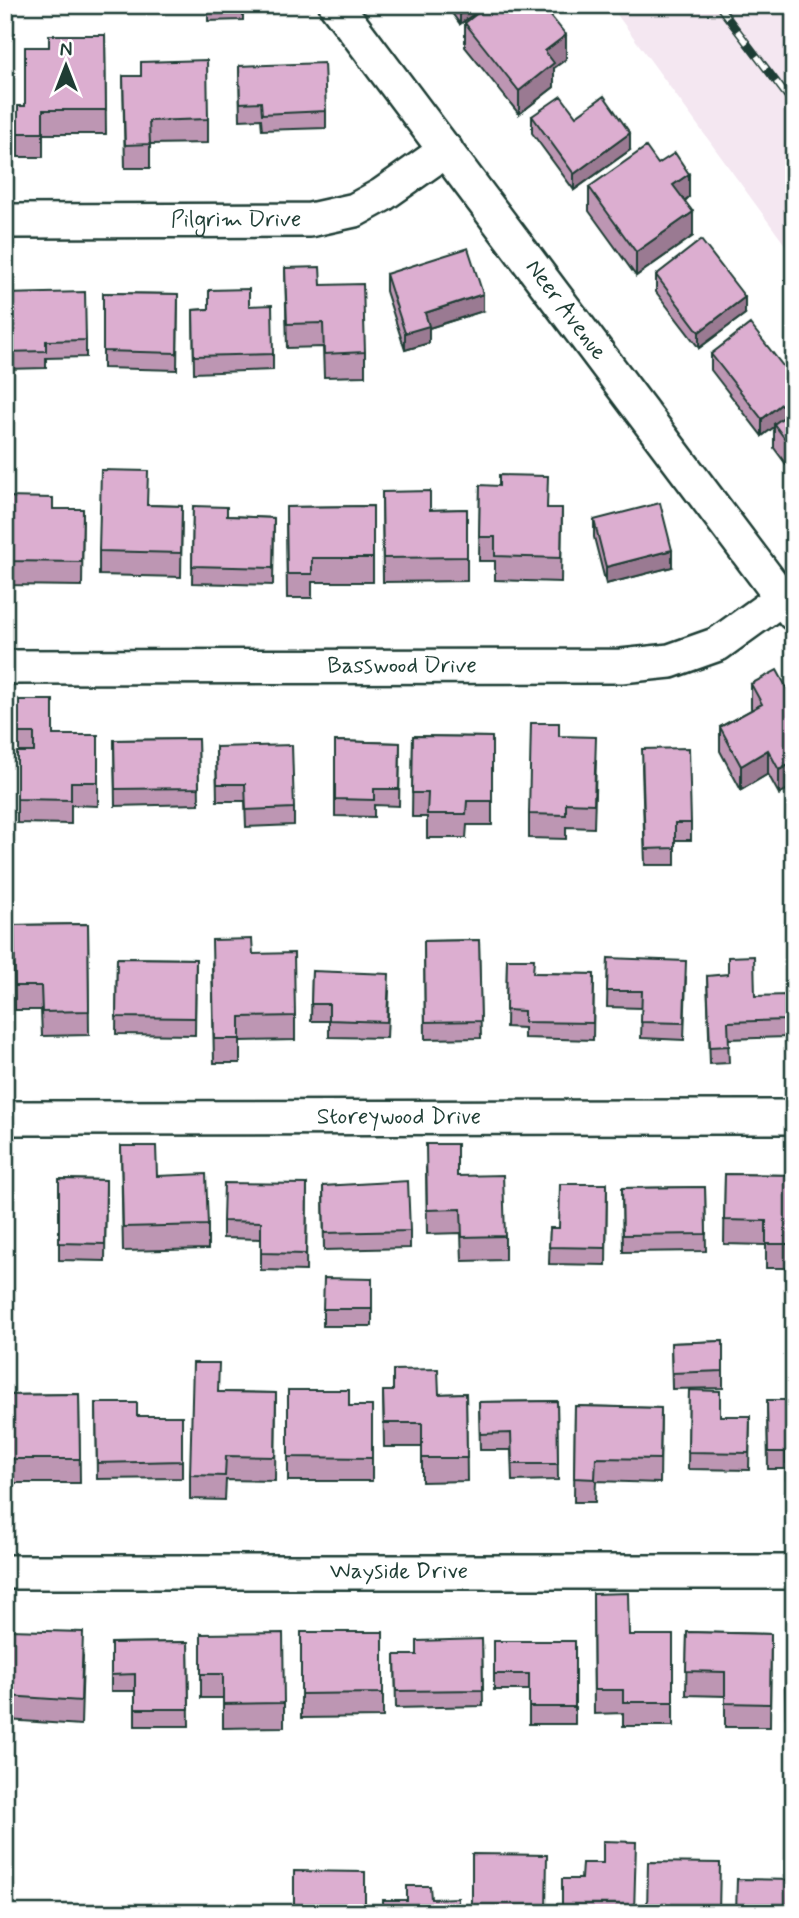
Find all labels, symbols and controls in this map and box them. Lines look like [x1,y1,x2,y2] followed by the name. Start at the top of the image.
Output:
[32,32,102,102] north arrow
[60,38,72,63] text: N
[171,205,301,237] street label: Pilgrim Drive
[518,254,613,367] street label: Neer Avenue
[327,651,477,681] street label: Basswood Drive
[317,1102,481,1133] street label: Storeywood Drive
[330,1557,468,1587] street label: Wayside Drive

